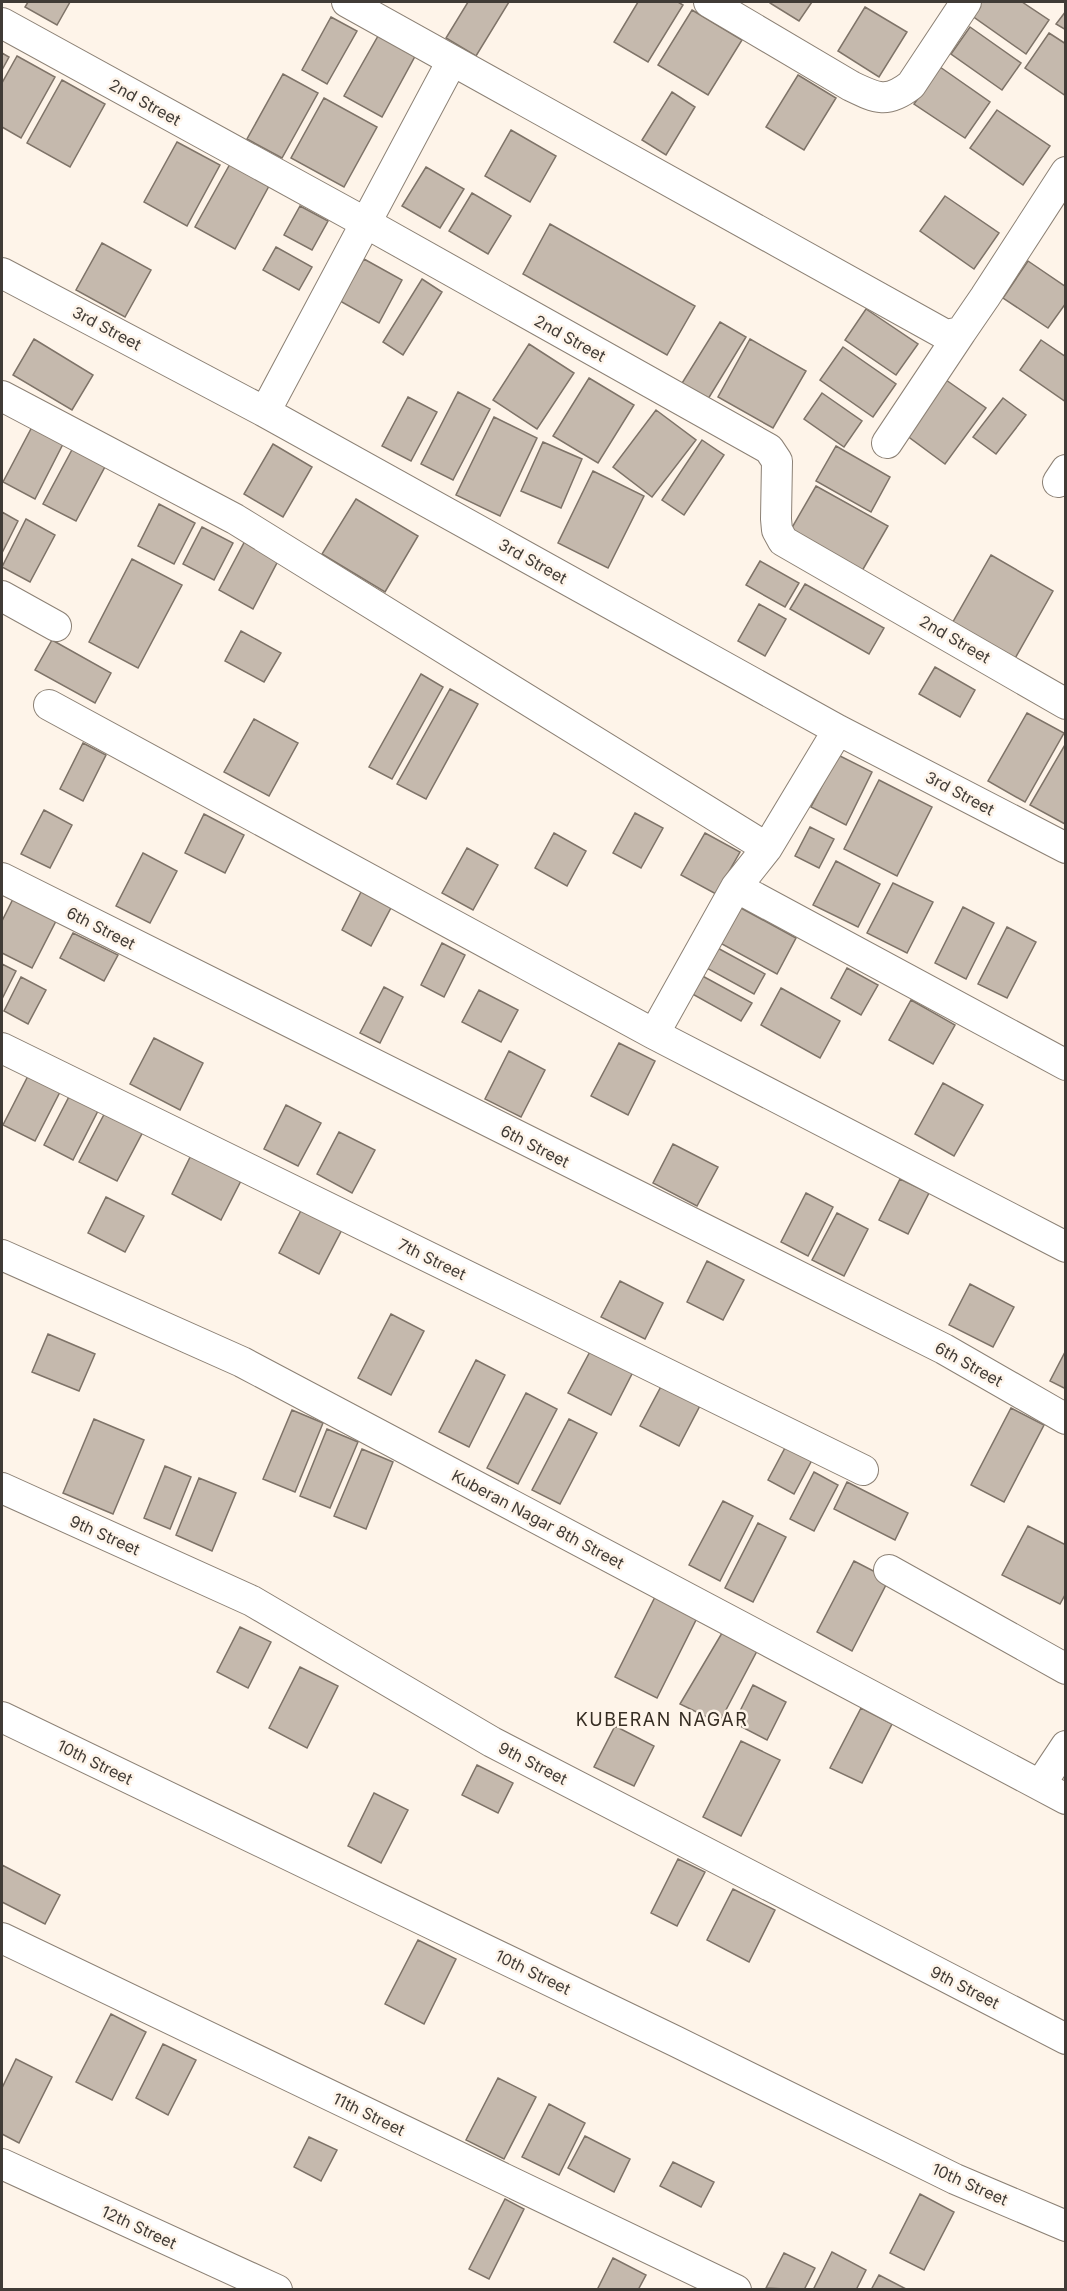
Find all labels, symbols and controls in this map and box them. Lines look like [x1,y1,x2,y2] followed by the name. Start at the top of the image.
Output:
[106,74,184,130] street label: 2nd Street
[69,302,145,354] street label: 3rd Street
[531,310,609,366] street label: 2nd Street
[495,534,571,588] street label: 3rd Street
[916,611,994,667] street label: 2nd Street
[922,767,998,819] street label: 3rd Street
[63,902,139,954] street label: 6th Street
[497,1120,573,1172] street label: 6th Street
[395,1234,469,1284] street label: 7th Street
[932,1337,1006,1391] street label: 6th Street
[448,1465,628,1573] street label: Kuberan Nagar 8th Street
[67,1511,143,1559] street label: 9th Street
[576,1709,748,1730] district label: KUBERAN NAGAR
[54,1735,136,1789] street label: 10th Street
[495,1737,571,1789] street label: 9th Street
[492,1945,574,1999] street label: 10th Street
[927,1961,1003,2013] street label: 9th Street
[330,2088,408,2140] street label: 11th Street
[929,2158,1011,2210] street label: 10th Street
[98,2201,180,2253] street label: 12th Street

